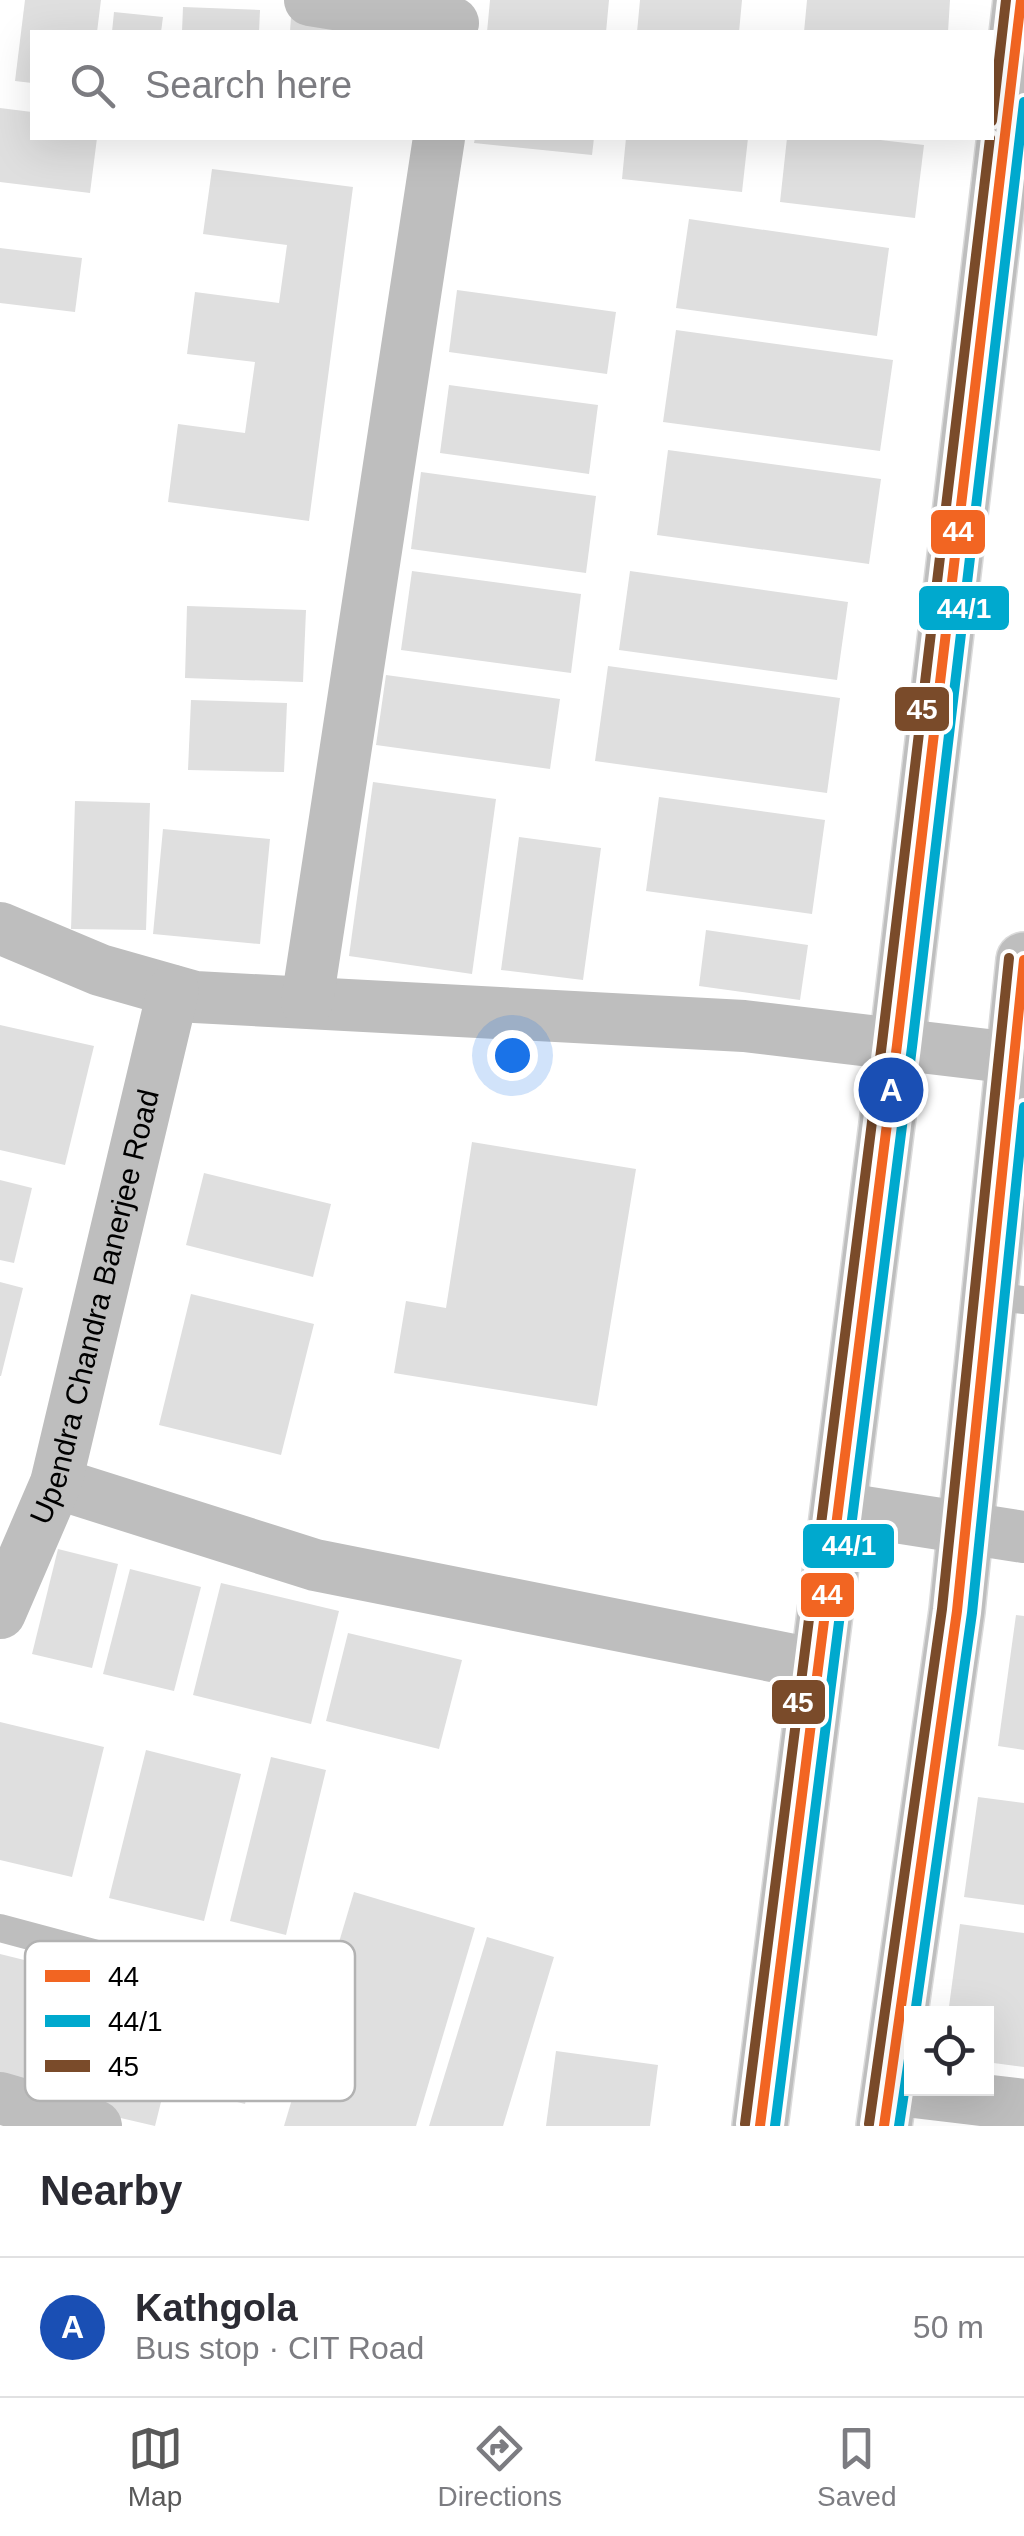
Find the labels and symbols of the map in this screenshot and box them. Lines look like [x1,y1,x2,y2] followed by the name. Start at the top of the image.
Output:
[929,508,987,556] line badge: 44
[942,516,974,547] text: 44
[917,584,1011,632] line badge: 44/1
[937,593,991,624] text: 44/1
[893,685,951,733] line badge: 45
[906,694,938,725] text: 45
[487,1030,538,1081] your location
[858,1052,924,1128] pin: A
[23,1086,165,1529] street label: Upendra Chandra Banerjee Road
[801,1522,896,1570] line badge: 44/1
[822,1530,876,1561] text: 44/1
[799,1571,856,1619] line badge: 44
[811,1579,843,1610] text: 44
[770,1678,827,1726] line badge: 45
[782,1687,814,1718] text: 45
[25,1941,355,2101] legend
[108,1961,139,1992] text: 44
[108,2006,163,2037] text: 44/1
[108,2051,139,2082] text: 45

